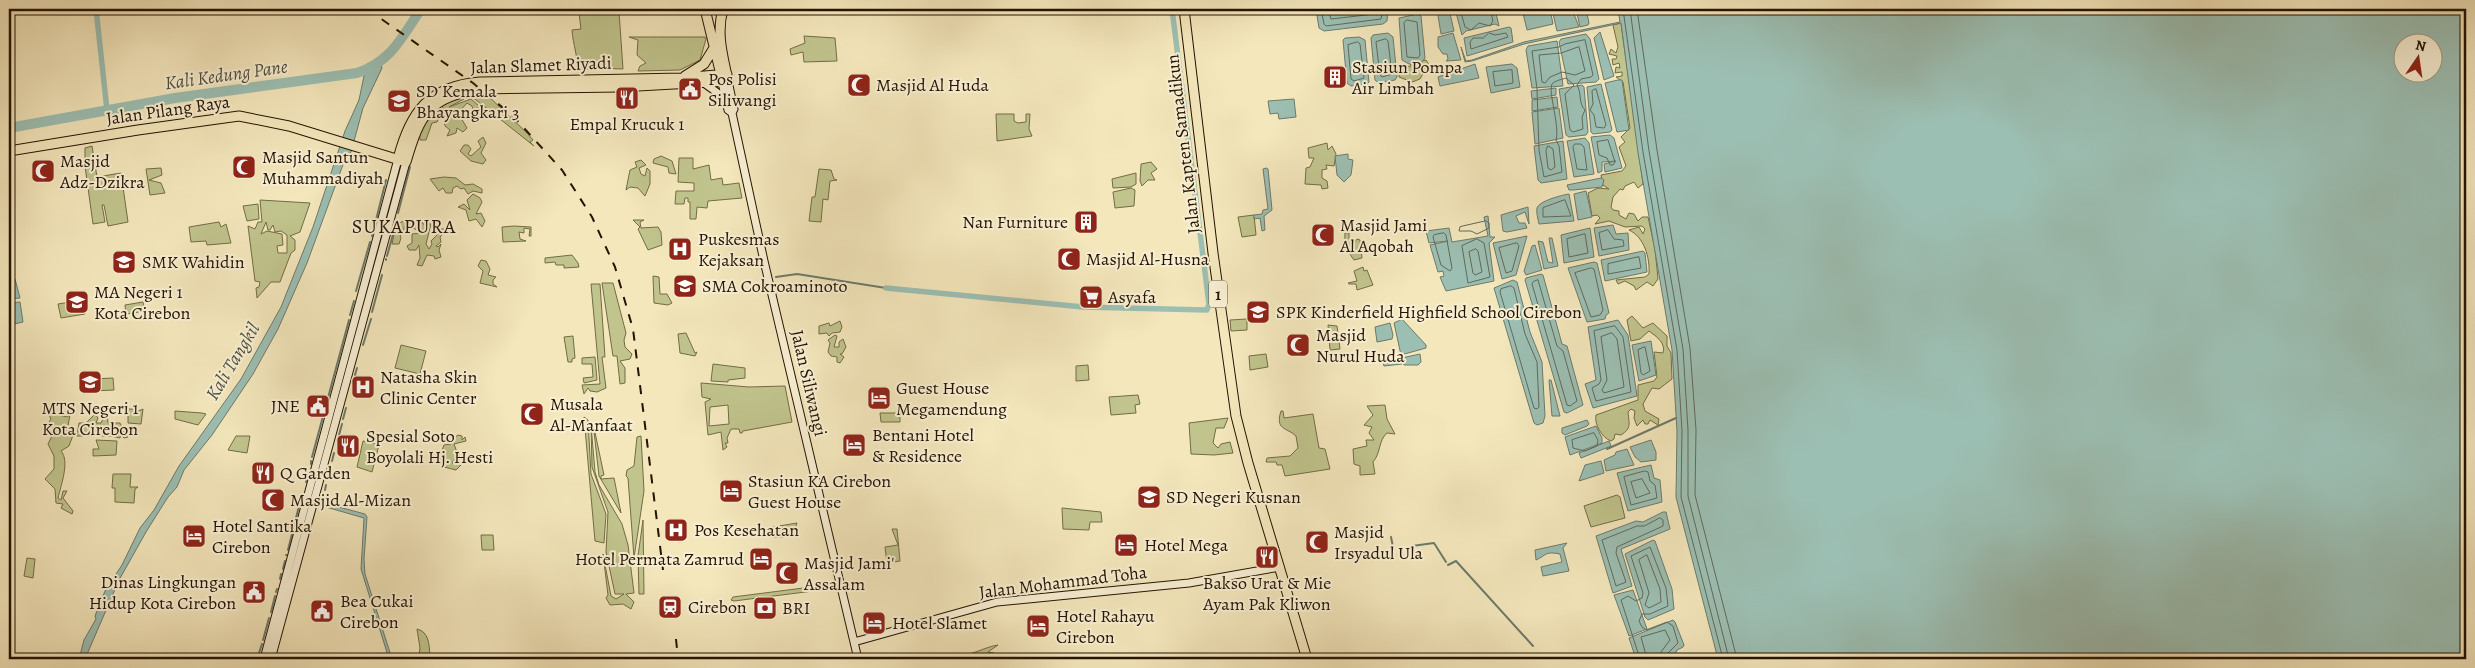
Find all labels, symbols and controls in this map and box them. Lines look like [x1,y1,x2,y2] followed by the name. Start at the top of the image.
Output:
[2392,32,2442,82] north arrow
[2414,35,2428,56] text: N
[470,51,612,79] street label: Jalan Slamet Riyadi
[163,53,289,96] water label: Kali Kedung Pane
[1160,53,1206,235] street label: Jalan Kapten Samadikun
[1351,55,1463,100] place label: Stasiun Pompa Air Limbah
[1322,64,1348,90] building icon: Stasiun Pompa Air Limbah
[708,67,777,112] place label: Pos Polisi Siliwangi
[846,72,872,98] mosque icon: Masjid Al Huda
[876,73,990,97] place label: Masjid Al Huda
[677,76,703,102] public building icon: Pos Polisi Siliwangi
[416,79,519,124] place label: SD Kemala Bhayangkari 3
[614,85,640,111] restaurant icon: Empal Krucuk 1
[386,88,412,114] school or university icon: SD Kemala Bhayangkari 3
[105,89,232,131] street label: Jalan Pilang Raya
[570,112,684,136] place label: Empal Krucuk 1
[262,145,384,190] place label: Masjid Santun Muhammadiyah
[59,149,145,194] place label: Masjid Adz-Dzikra
[231,154,257,180] mosque icon: Masjid Santun Muhammadiyah
[30,158,56,184] mosque icon: Masjid Adz-Dzikra
[1073,209,1099,235] building icon: Nan Furniture
[962,210,1068,234] place label: Nan Furniture
[352,213,456,240] district label: SUKAPURA
[1339,213,1427,258] place label: Masjid Jami Al Aqobah
[1310,222,1336,248] mosque icon: Masjid Jami Al Aqobah
[698,227,779,272] place label: Puskesmas Kejaksan
[667,236,693,262] hospital icon: Puskesmas Kejaksan
[1056,246,1082,272] mosque icon: Masjid Al-Husna
[1086,247,1210,271] place label: Masjid Al-Husna
[111,249,137,275] school or university icon: SMK Wahidin
[142,250,245,274] place label: SMK Wahidin
[672,273,698,299] school or university icon: SMA Cokroaminoto
[702,274,848,298] place label: SMA Cokroaminoto
[94,280,190,325] place label: MA Negeri 1 Kota Cirebon
[1209,280,1227,308] road number: 1
[1078,284,1104,310] supermarket icon: Asyafa
[1107,285,1157,309] place label: Asyafa
[64,289,90,315] school or university icon: MA Negeri 1 Kota Cirebon
[1245,299,1271,325] school or university icon: SPK Kinderfield Highfield School Cirebon
[1276,300,1582,324] place label: SPK Kinderfield Highfield School Cirebon
[200,318,266,405] water label: Kali Tangkil
[1316,323,1405,368] place label: Masjid Nurul Huda
[785,327,833,439] street label: Jalan Siliwangi
[1285,332,1311,358] mosque icon: Masjid Nurul Huda
[380,365,477,410] place label: Natasha Skin Clinic Center
[77,369,103,395] school or university icon: MTS Negeri 1 Kota Cirebon
[350,374,376,400] hospital icon: Natasha Skin Clinic Center
[896,376,1007,421] place label: Guest House Megamendung
[866,385,892,411] hotel icon: Guest House Megamendung
[549,392,633,437] place label: Musala Al-Manfaat
[305,393,331,419] public building icon: JNE
[271,394,300,418] place label: JNE
[41,396,139,441] place label: MTS Negeri 1 Kota Cirebon
[519,401,545,427] mosque icon: Musala Al-Manfaat
[872,423,975,468] place label: Bentani Hotel & Residence
[366,424,493,469] place label: Spesial Soto Boyolali Hj. Hesti
[841,432,867,458] hotel icon: Bentani Hotel & Residence
[335,433,361,459] restaurant icon: Spesial Soto Boyolali Hj. Hesti
[250,460,276,486] restaurant icon: Q Garden
[280,461,351,485] place label: Q Garden
[748,469,891,514] place label: Stasiun KA Cirebon Guest House
[718,478,744,504] hotel icon: Stasiun KA Cirebon Guest House
[1136,484,1162,510] school or university icon: SD Negeri Kusnan
[1166,485,1301,509] place label: SD Negeri Kusnan
[260,487,286,513] mosque icon: Masjid Al-Mizan
[290,488,411,512] place label: Masjid Al-Mizan
[212,514,312,559] place label: Hotel Santika Cirebon
[663,517,689,543] hospital icon: Pos Kesehatan
[694,518,799,542] place label: Pos Kesehatan
[1334,520,1424,565] place label: Masjid Irsyadul Ula
[181,523,207,549] hotel icon: Hotel Santika Cirebon
[1304,529,1330,555] mosque icon: Masjid Irsyadul Ula
[1113,532,1139,558] hotel icon: Hotel Mega
[1144,533,1229,557] place label: Hotel Mega
[1254,544,1280,570] restaurant icon: Bakso Urat & Mie Ayam Pak Kliwon
[748,546,774,572] hotel icon: Hotel Permata Zamrud
[575,547,744,571] place label: Hotel Permata Zamrud
[803,551,894,596] place label: Masjid Jami' Assalam
[774,560,800,586] mosque icon: Masjid Jami' Assalam
[978,560,1149,604] street label: Jalan Mohammad Toha
[89,570,236,615] place label: Dinas Lingkungan Hidup Kota Cirebon
[1202,571,1331,616] place label: Bakso Urat & Mie Ayam Pak Kliwon
[241,579,267,605] public building icon: Dinas Lingkungan Hidup Kota Cirebon
[340,589,414,634] place label: Bea Cukai Cirebon
[657,594,683,620] station icon: Cirebon
[688,595,747,619] place label: Cirebon
[752,595,778,621] bank icon: BRI
[782,596,810,620] place label: BRI
[309,598,335,624] public building icon: Bea Cukai Cirebon
[1056,604,1155,649] place label: Hotel Rahayu Cirebon
[861,610,887,636] hotel icon: Hotel Slamet
[892,611,987,635] place label: Hotel Slamet
[1025,613,1051,639] hotel icon: Hotel Rahayu Cirebon

